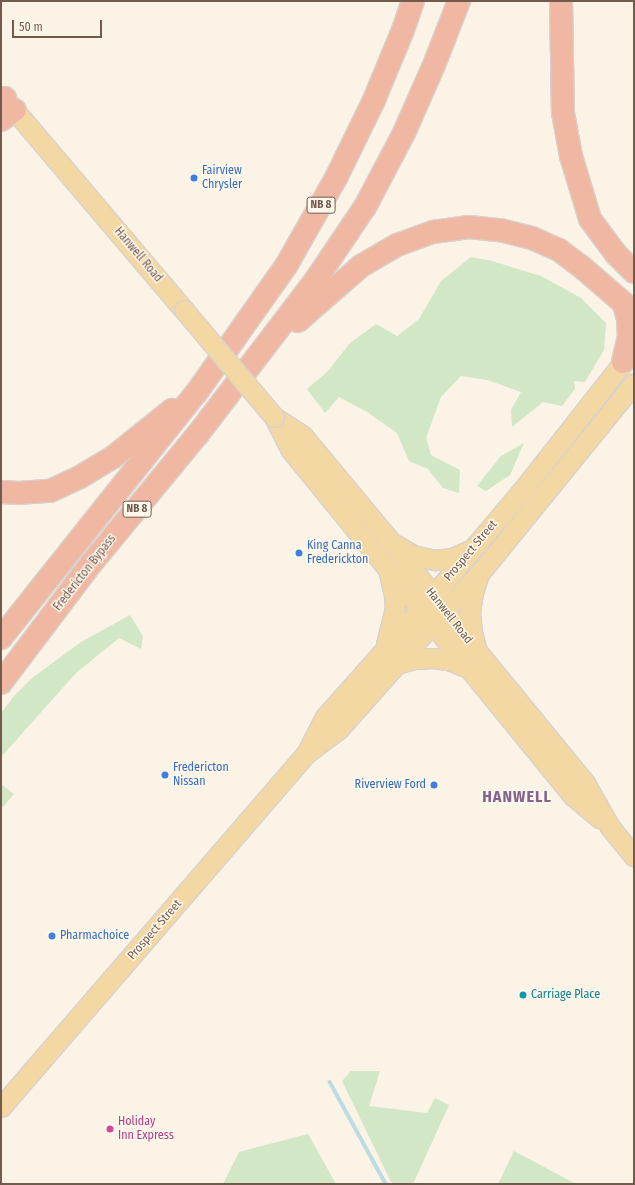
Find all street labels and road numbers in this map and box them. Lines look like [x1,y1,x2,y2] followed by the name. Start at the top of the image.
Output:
[306,196,336,214] road number: NB 8
[111,225,165,285] street label: Hanwell Road
[122,500,152,518] road number: NB 8
[441,518,501,584] street label: Prospect Street
[51,532,119,614] street label: Fredericton Bypass
[423,585,475,647] street label: Hanwell Road
[125,897,185,963] street label: Prospect Street

